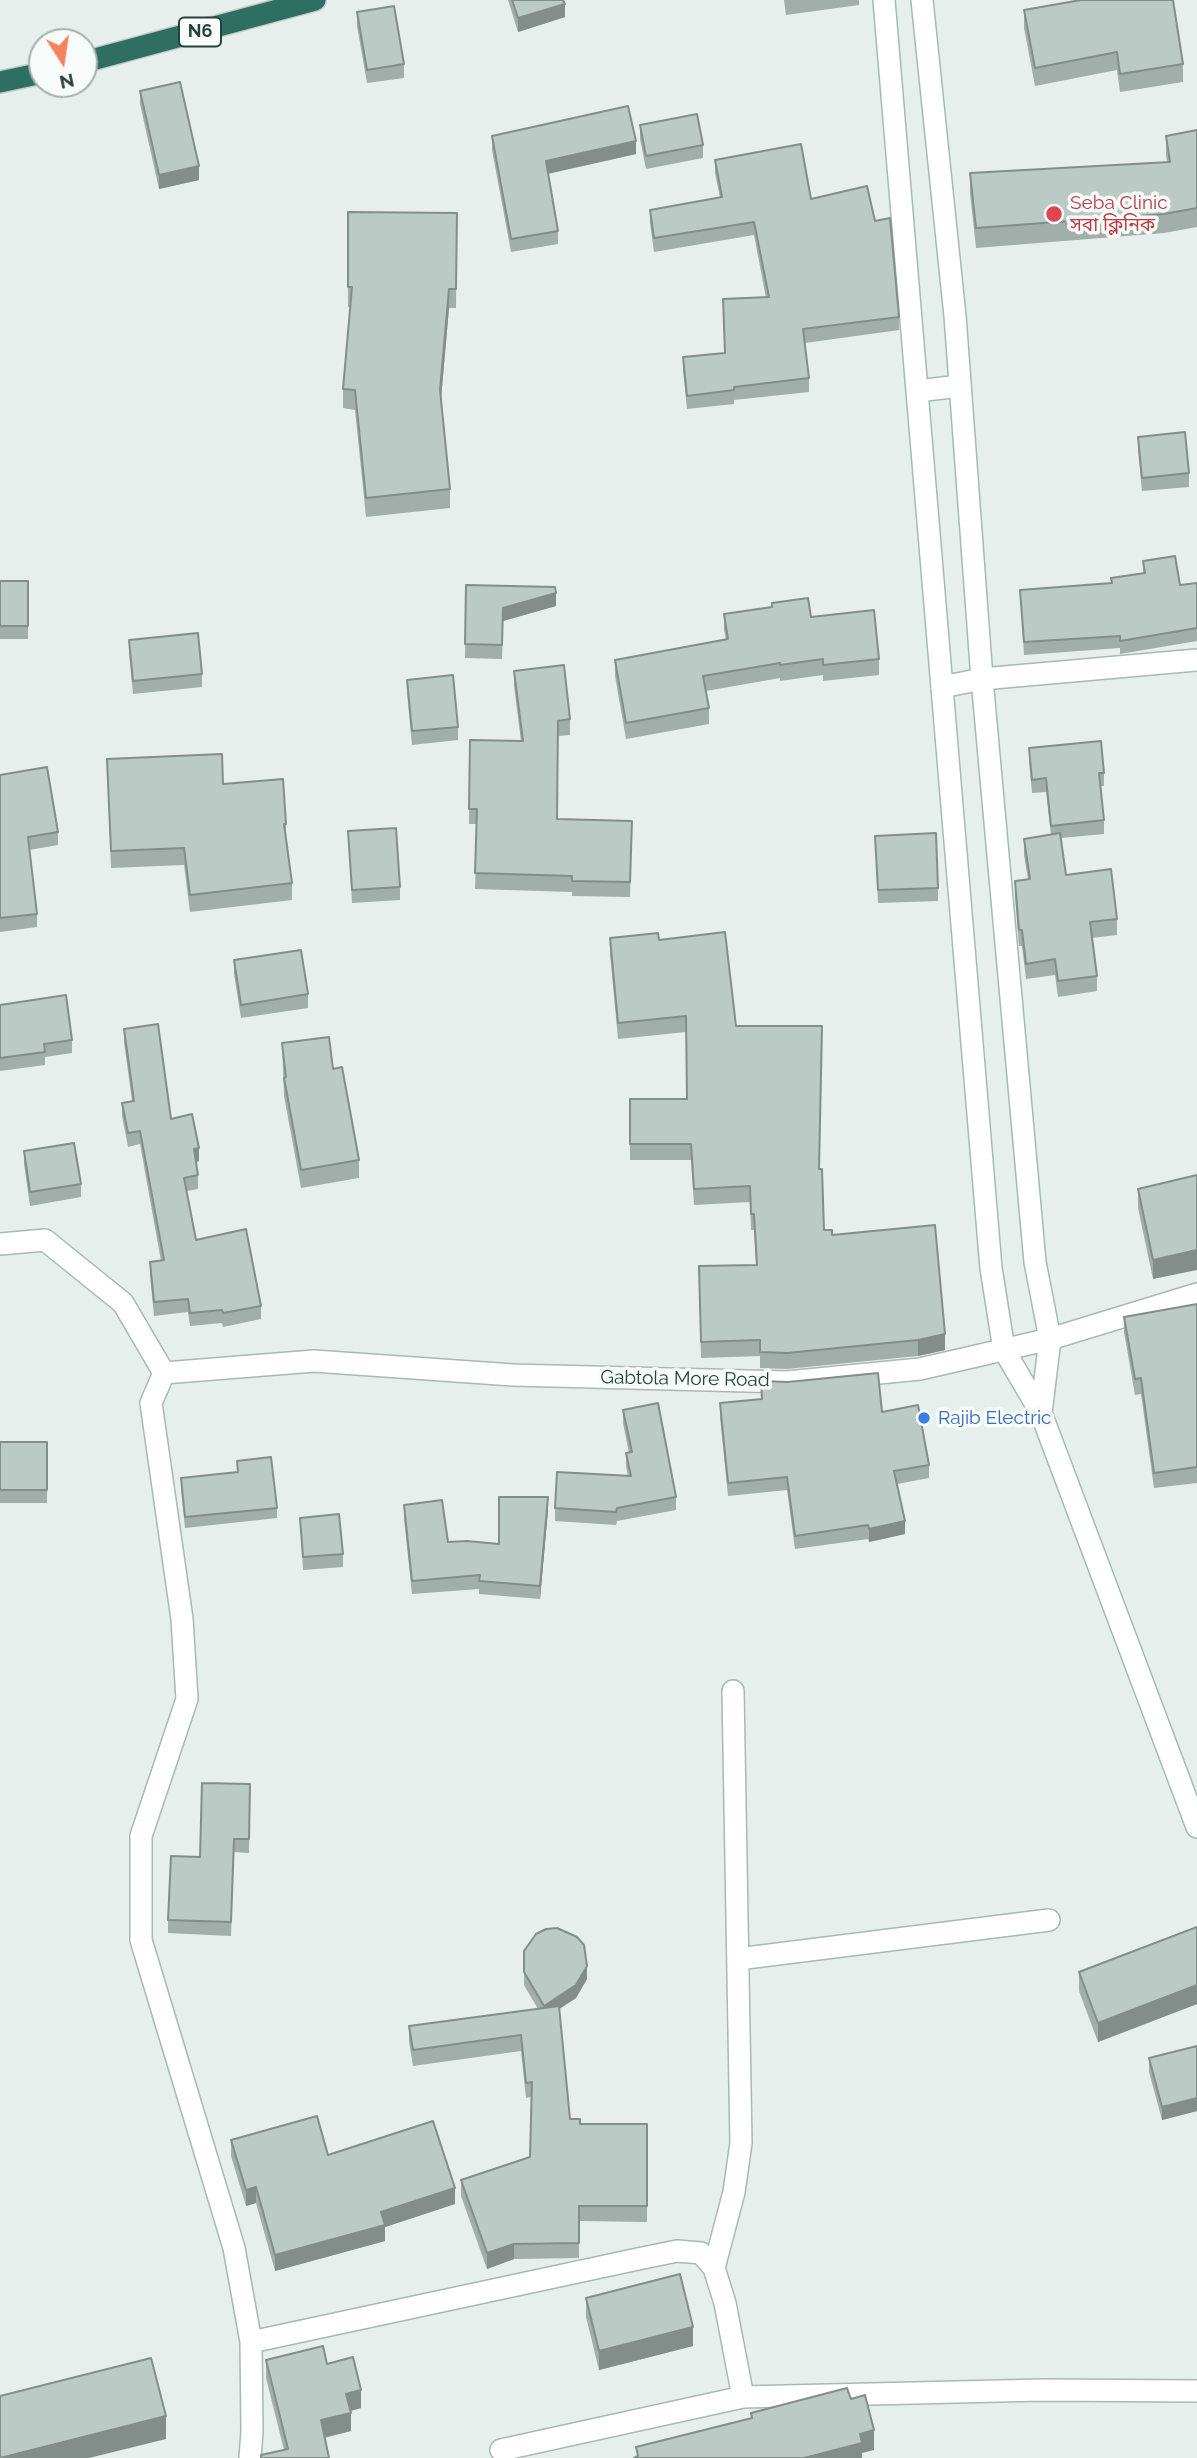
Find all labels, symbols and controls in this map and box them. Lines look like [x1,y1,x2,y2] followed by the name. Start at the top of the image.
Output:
[179,17,221,46] road number: N6
[28,28,98,98] north arrow
[58,69,76,94] text: N
[1070,192,1168,236] place label: Seba Clinic সবা ক্লিনিক
[1044,204,1064,224] marker: Seba Clinic সবা ক্লিনিক
[600,1366,770,1392] street label: Gabtola More Road
[938,1407,1052,1429] place label: Rajib Electric
[916,1410,932,1426] marker: Rajib Electric

